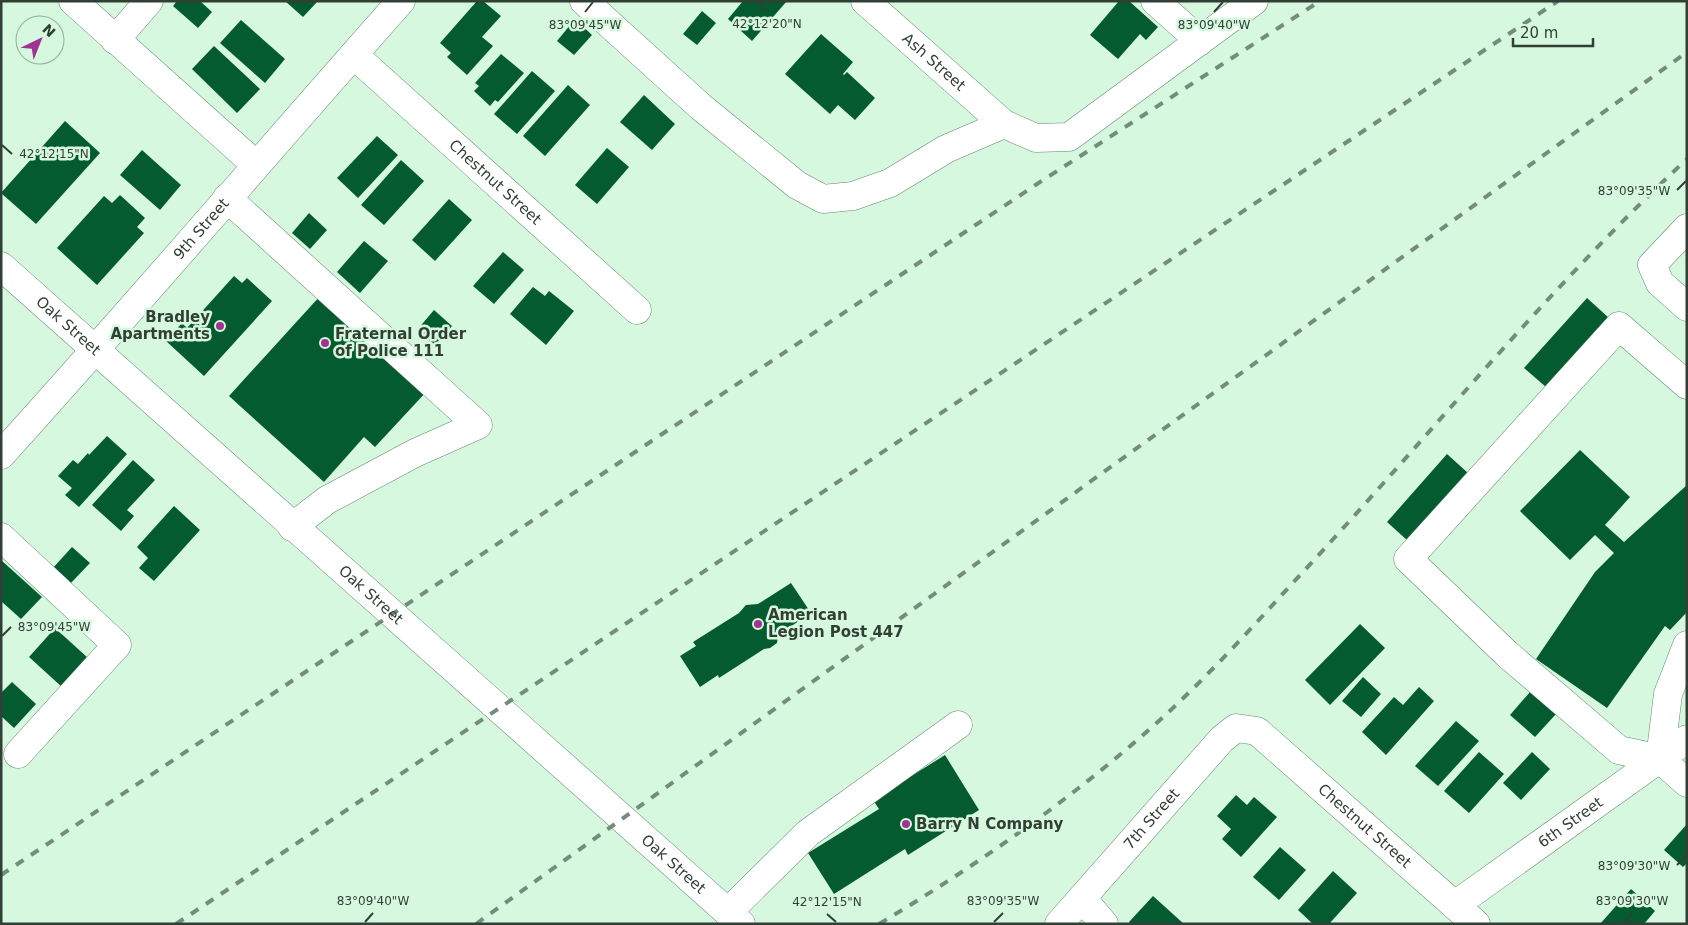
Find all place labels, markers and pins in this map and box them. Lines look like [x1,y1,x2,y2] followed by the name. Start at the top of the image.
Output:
[110,308,210,343] place label: Bradley Apartments
[214,320,226,332] marker: Bradley Apartments
[335,325,467,360] place label: Fraternal Order of Police 111
[319,337,331,349] marker: Fraternal Order of Police 111
[768,606,904,641] place label: American Legion Post 447
[752,618,764,630] marker: American Legion Post 447
[916,815,1064,833] place label: Barry N Company
[900,818,912,830] marker: Barry N Company

